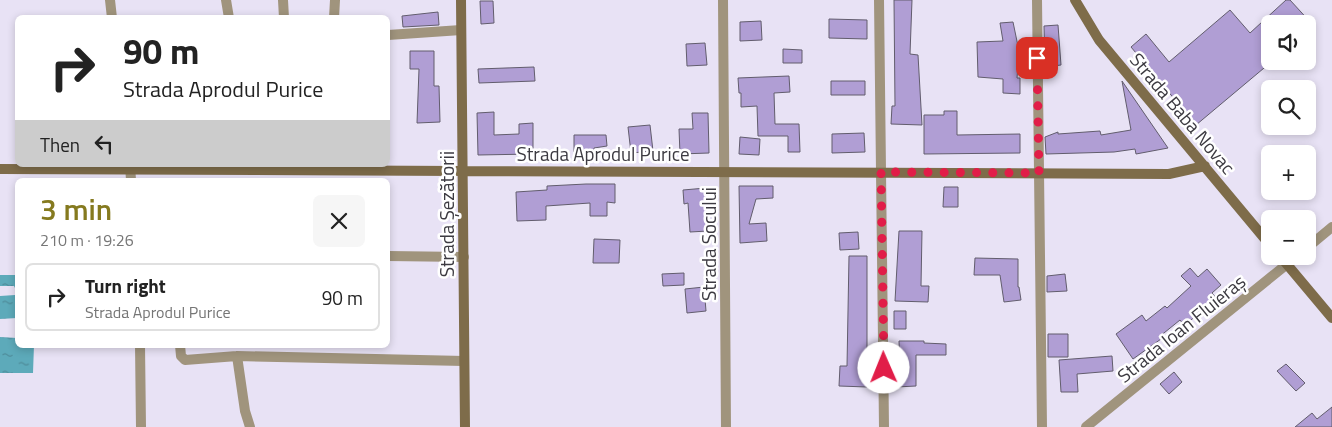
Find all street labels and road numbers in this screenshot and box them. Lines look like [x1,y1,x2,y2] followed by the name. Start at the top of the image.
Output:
[1123,46,1243,180] street label: Strada Baba Novac
[517,139,689,168] street label: Strada Aprodul Purice
[432,151,461,277] street label: Strada Șezătorii
[694,187,723,301] street label: Strada Socului
[1110,267,1252,389] street label: Strada Ioan Fluieraș

